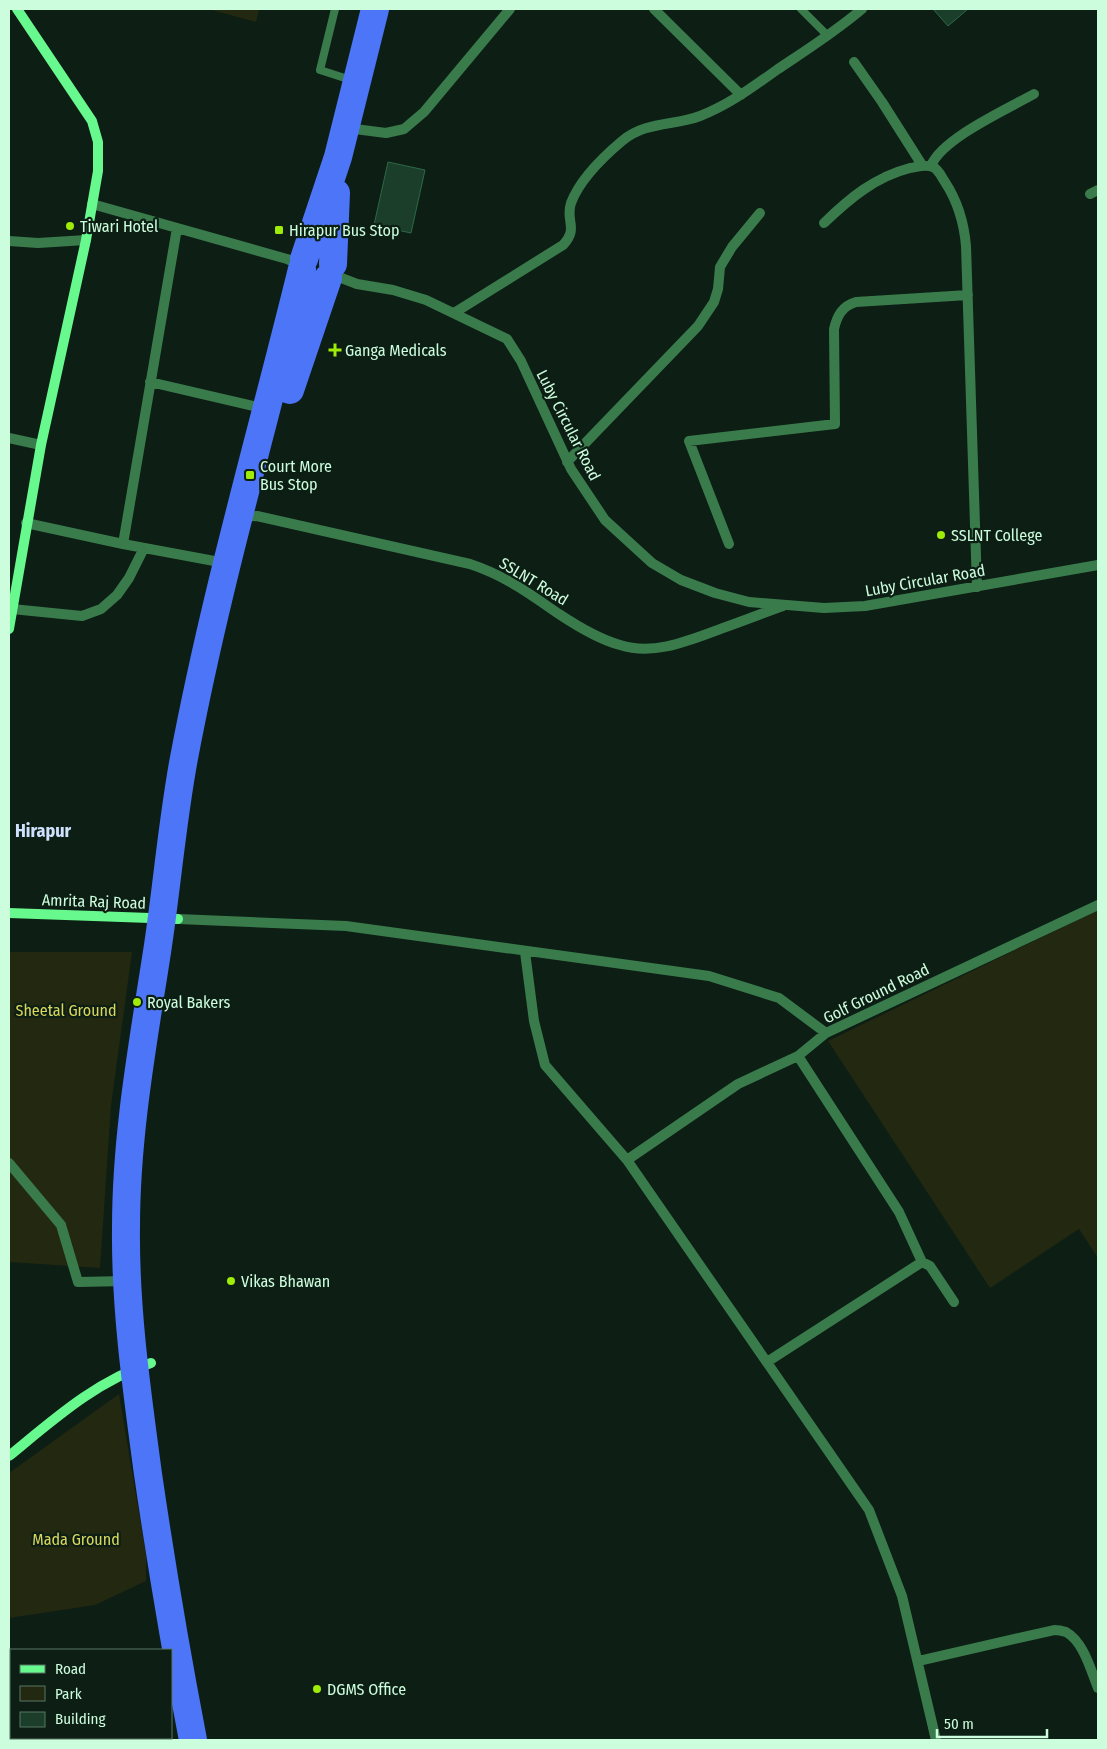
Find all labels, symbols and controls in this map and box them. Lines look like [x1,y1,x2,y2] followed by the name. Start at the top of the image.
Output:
[80,217,158,236] place label: Tiwari Hotel
[64,220,76,232] marker: Tiwari Hotel
[289,221,399,240] place label: Hirapur Bus Stop
[273,224,285,236] marker: Hirapur Bus Stop
[345,341,447,360] place label: Ganga Medicals
[329,344,341,356] marker: Ganga Medicals
[533,367,605,484] street label: Luby Circular Road
[260,457,332,494] place label: Court More Bus Stop
[244,469,256,481] marker: Court More Bus Stop
[951,526,1042,545] place label: SSLNT College
[935,529,947,541] marker: SSLNT College
[496,554,572,609] street label: SSLNT Road
[864,561,987,600] street label: Luby Circular Road
[15,820,72,842] district label: Hirapur
[42,890,146,913] street label: Amrita Raj Road
[820,960,932,1027] street label: Golf Ground Road
[147,993,231,1012] place label: Royal Bakers
[131,996,143,1008] marker: Royal Bakers
[15,1001,117,1020] park label: Sheetal Ground
[241,1272,330,1291] place label: Vikas Bhawan
[225,1275,237,1287] marker: Vikas Bhawan
[32,1530,120,1549] park label: Mada Ground
[10,1649,172,1739] legend
[55,1660,86,1678] text: Road
[327,1680,406,1699] place label: DGMS Office
[311,1683,323,1695] marker: DGMS Office
[55,1685,82,1703] text: Park
[937,1706,1047,1738] scale bar
[55,1710,106,1728] text: Building
[944,1715,974,1733] text: 50 m

